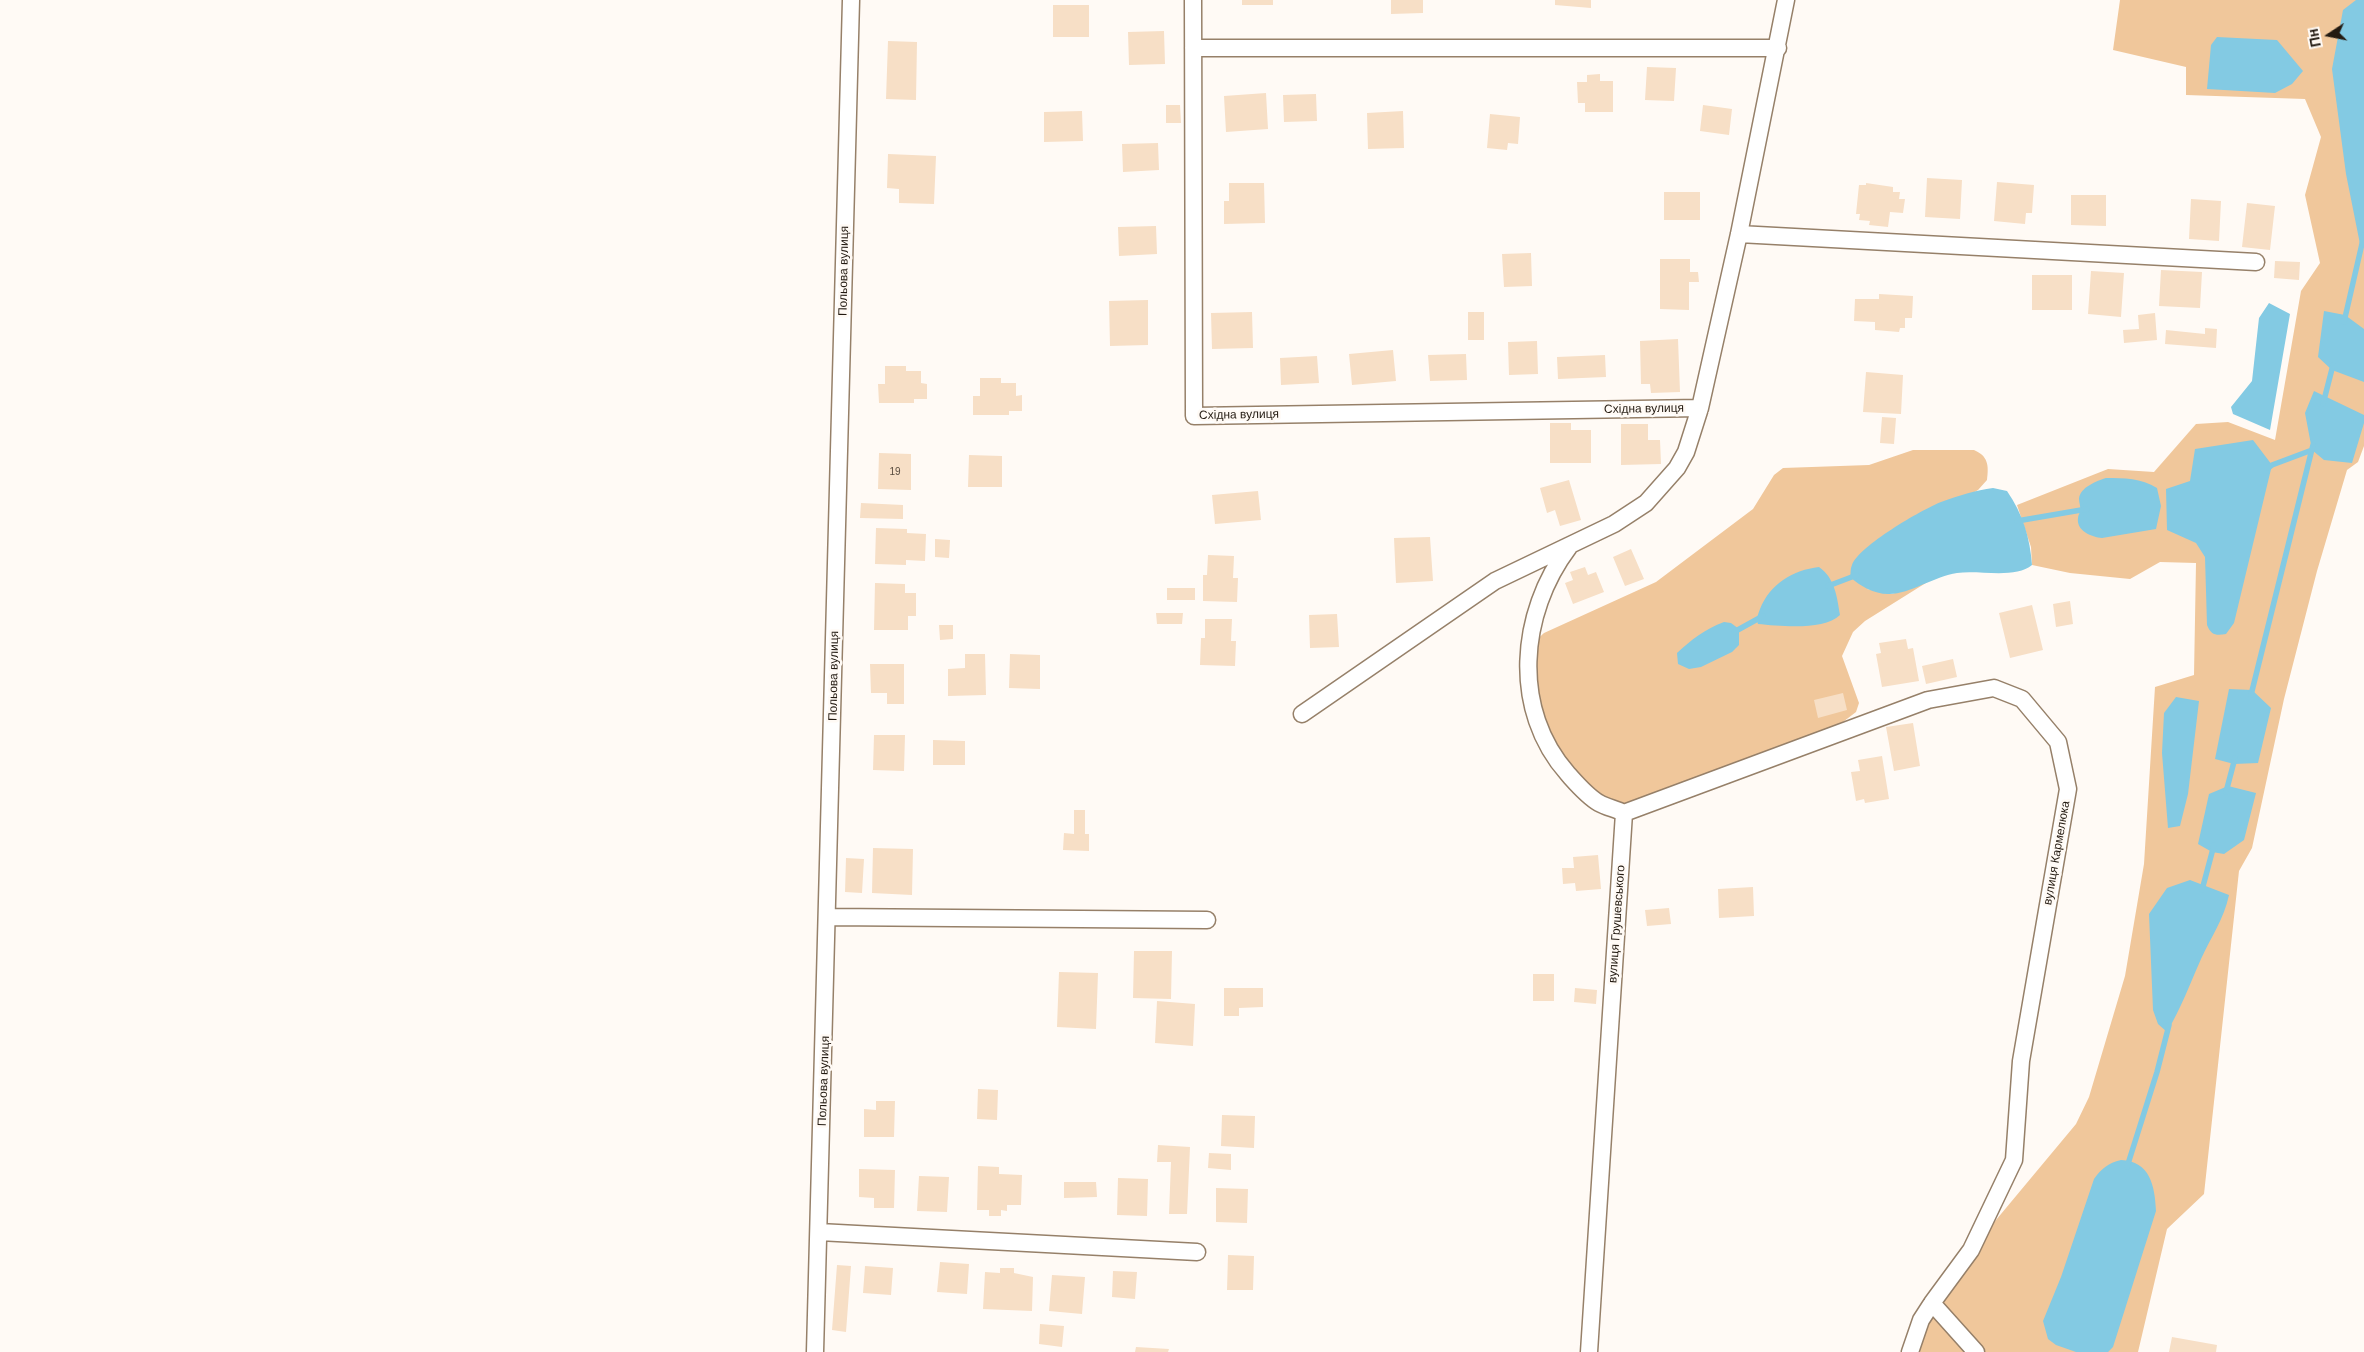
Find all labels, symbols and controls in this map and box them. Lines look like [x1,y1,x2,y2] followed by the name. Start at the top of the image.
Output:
[2304,10,2354,60] north arrow
[2305,27,2324,48] text: Пн
[836,226,852,316] street label: Польова вулиця
[1604,401,1684,417] street label: Східна вулиця
[1199,407,1279,423] street label: Східна вулиця
[889,466,901,478] house number: 19
[826,631,842,721] street label: Польова вулиця
[2041,800,2073,906] street label: вулиця Кармелюка
[1606,865,1628,983] street label: вулиця Грушевського
[815,1036,833,1126] street label: Польова вулиця

